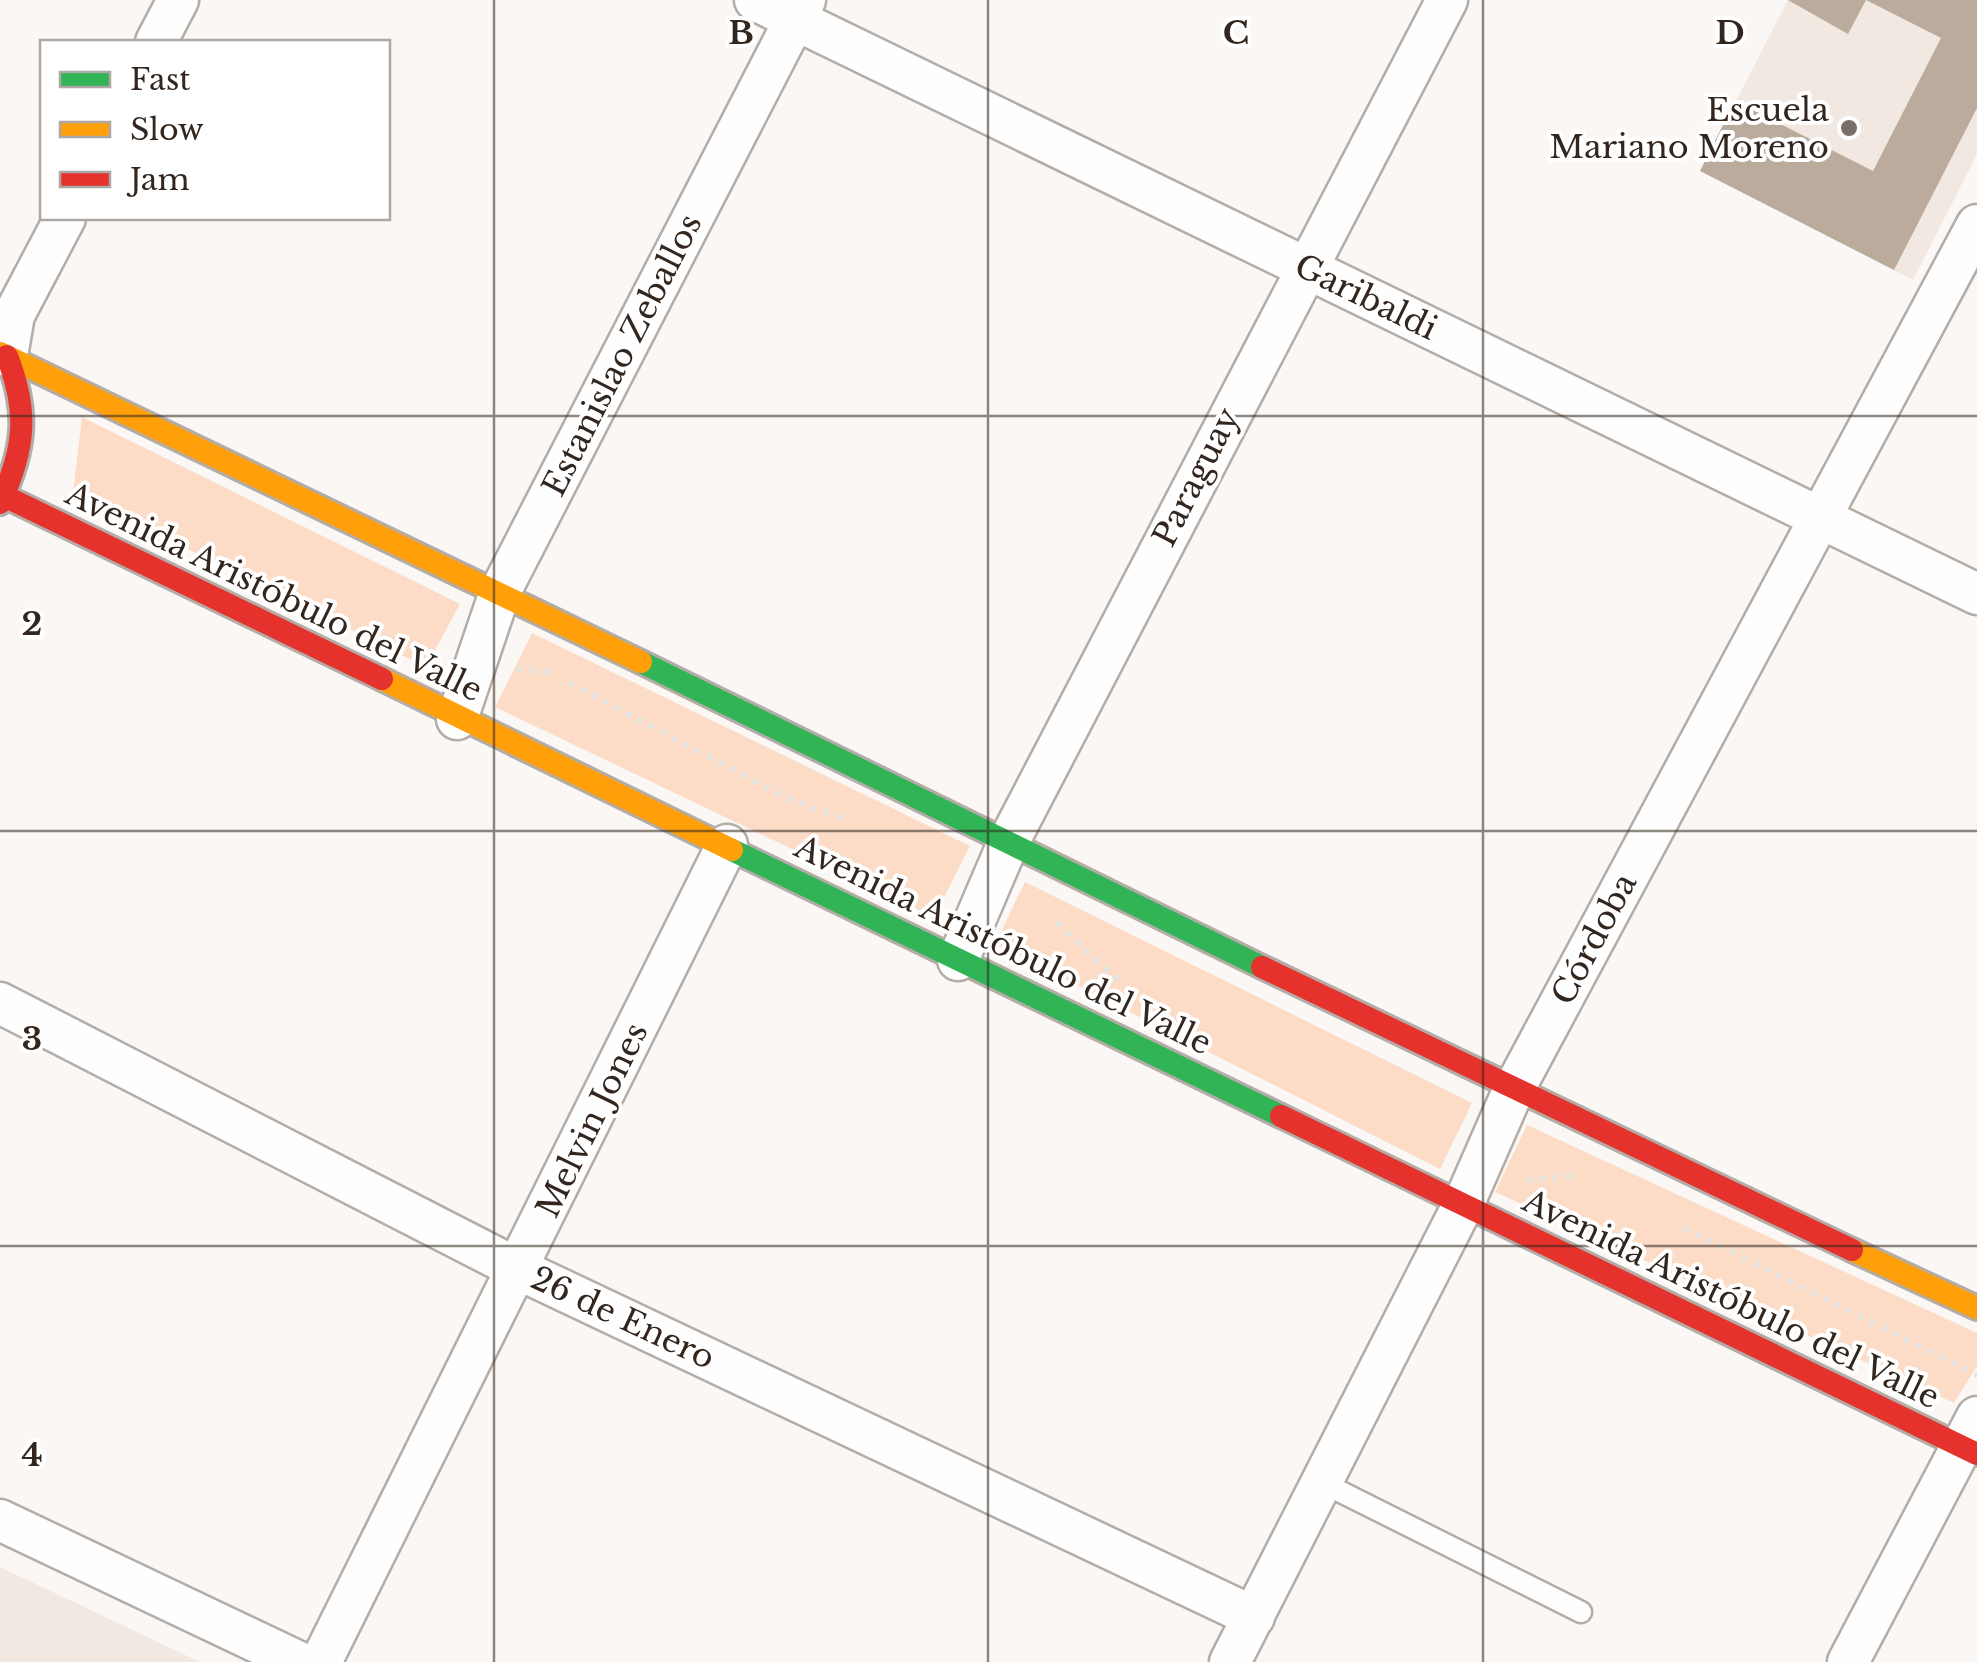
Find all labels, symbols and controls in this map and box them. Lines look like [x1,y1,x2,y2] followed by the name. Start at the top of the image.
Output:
[728,13,754,53] text: B
[1223,13,1249,53] text: C
[1715,13,1745,53] text: D
[40,40,390,220] legend
[130,61,191,98] text: Fast
[1549,90,1829,167] place label: Escuela Mariano Moreno
[130,111,204,148] text: Slow
[1838,117,1860,139] marker: Escuela Mariano Moreno
[126,161,190,198] text: Jam
[534,207,710,503] street label: Estanislao Zeballos
[1288,245,1444,349] street label: Garibaldi
[1144,400,1248,553] street label: Paraguay
[58,473,489,710] street label: Avenida Aristóbulo del Valle
[22,604,42,644] text: 2
[787,826,1218,1063] street label: Avenida Aristóbulo del Valle
[1543,866,1645,1011] street label: Córdoba
[528,1016,656,1224] street label: Melvin Jones
[22,1019,42,1059] text: 3
[1515,1180,1946,1417] street label: Avenida Aristóbulo del Valle
[525,1258,721,1378] street label: 26 de Enero
[21,1435,43,1475] text: 4

